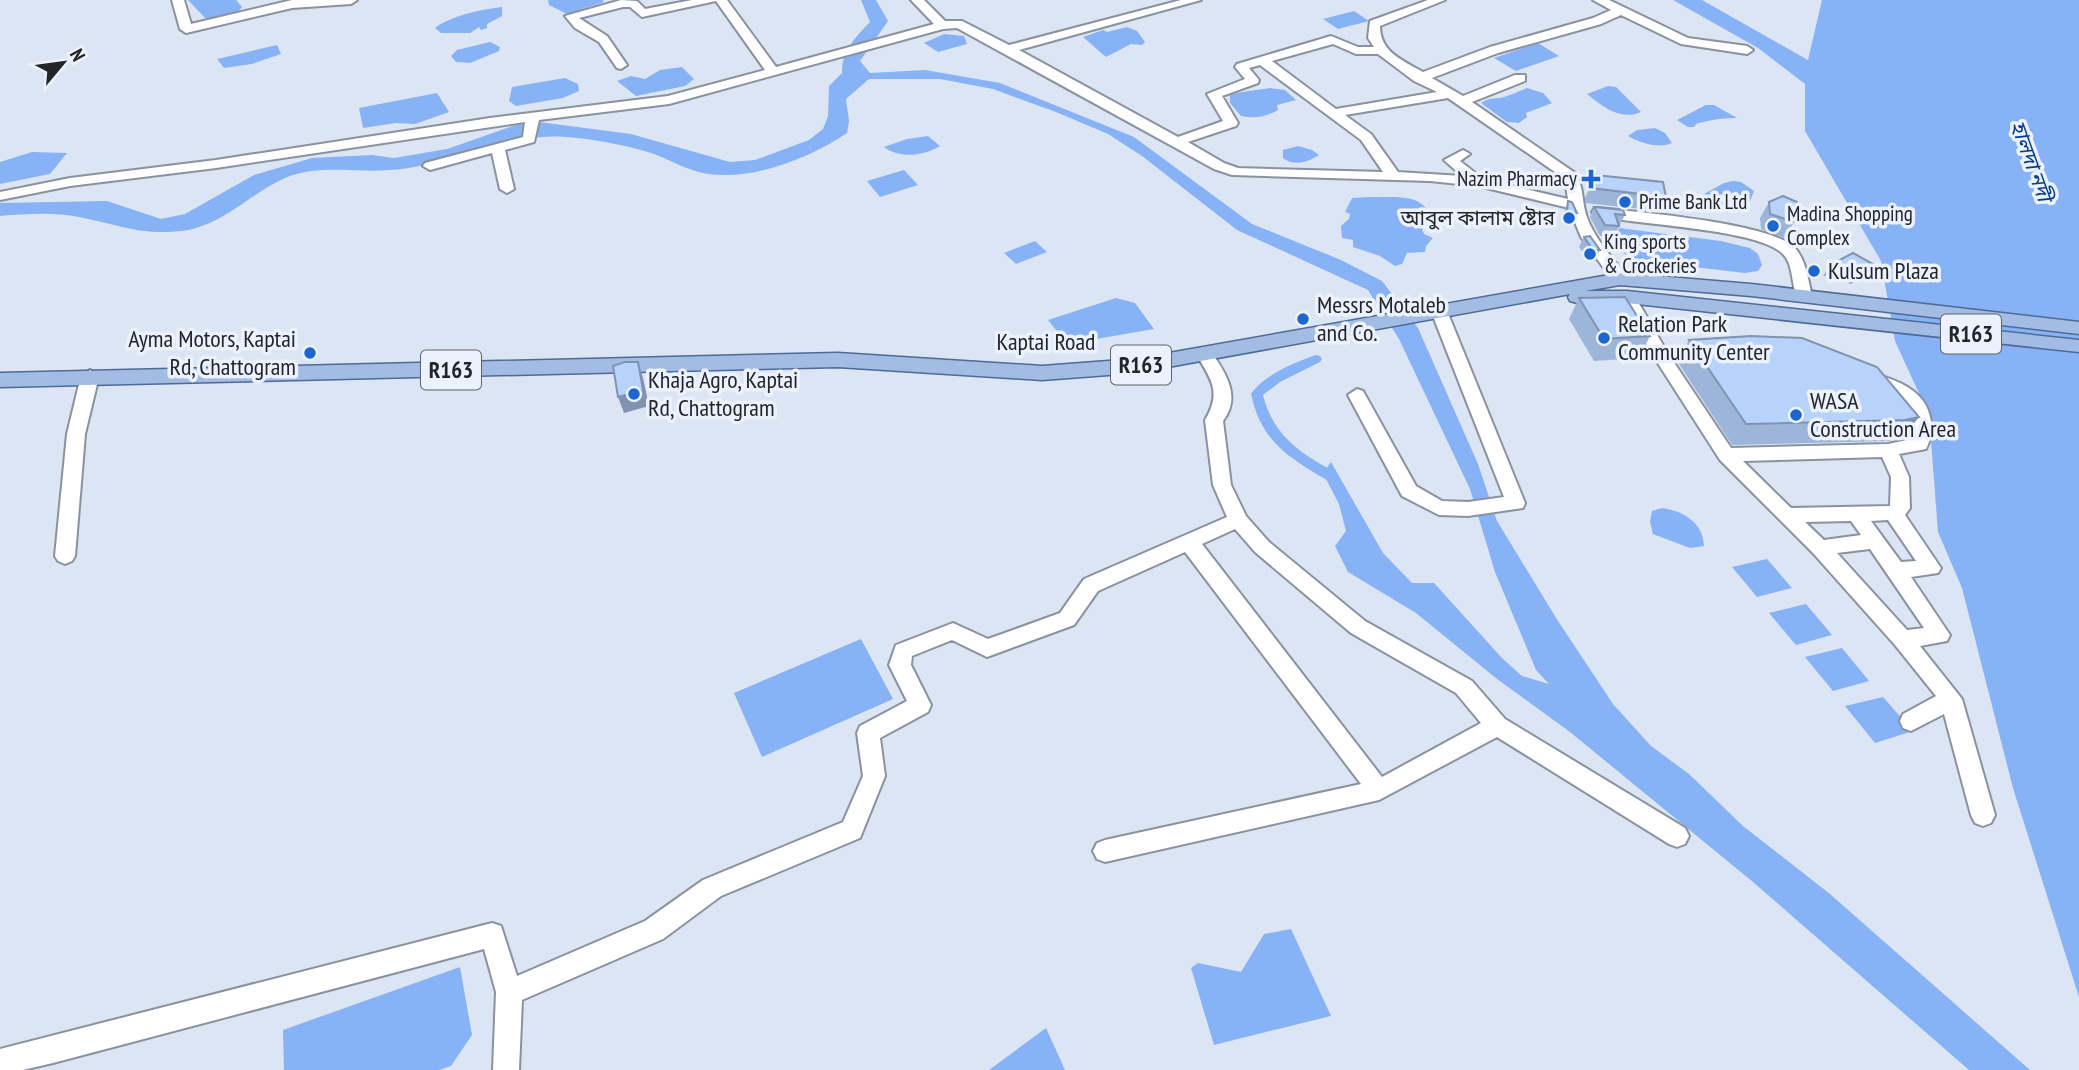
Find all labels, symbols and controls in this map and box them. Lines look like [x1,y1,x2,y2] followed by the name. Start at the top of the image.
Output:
[28,28,98,98] north arrow
[65,44,91,65] text: N
[2004,117,2060,209] water label: হালদা নদী
[1457,165,1577,192] place label: Nazim Pharmacy
[1583,171,1599,187] marker: Nazim Pharmacy
[1639,188,1747,215] place label: Prime Bank Ltd
[1617,194,1633,210] marker: Prime Bank Ltd
[1787,200,1913,251] place label: Madina Shopping Complex
[1400,204,1555,231] place label: আবুল কালাম ষ্টোর
[1561,210,1577,226] marker: আবুল কালাম ষ্টোর
[1765,218,1781,234] marker: Madina Shopping Complex
[1604,228,1697,279] place label: King sports & Crockeries
[1582,246,1598,262] marker: King sports & Crockeries
[1828,255,1939,286] place label: Kulsum Plaza
[1806,263,1822,279] marker: Kulsum Plaza
[1317,289,1446,348] place label: Messrs Motaleb and Co.
[1618,308,1770,367] place label: Relation Park Community Center
[1295,311,1311,327] marker: Messrs Motaleb and Co.
[1941,314,2001,354] road number: R163
[128,323,296,382] place label: Ayma Motors, Kaptai Rd, Chattogram
[997,326,1095,357] street label: Kaptai Road
[1596,330,1612,346] marker: Relation Park Community Center
[302,345,318,361] marker: Ayma Motors, Kaptai Rd, Chattogram
[1111,346,1171,384] road number: R163
[421,350,481,390] road number: R163
[648,364,798,423] place label: Khaja Agro, Kaptai Rd, Chattogram
[1810,385,1956,444] place label: WASA Construction Area
[626,386,642,402] marker: Khaja Agro, Kaptai Rd, Chattogram
[1788,407,1804,423] marker: WASA Construction Area

